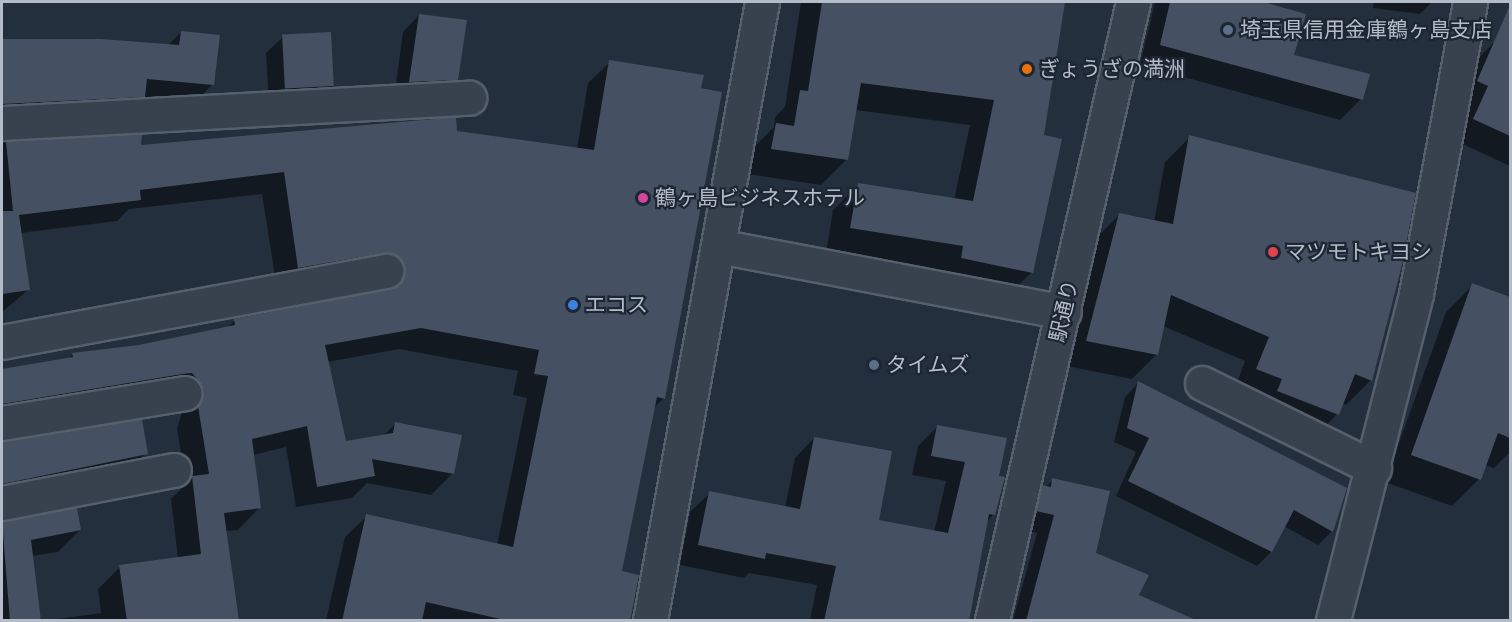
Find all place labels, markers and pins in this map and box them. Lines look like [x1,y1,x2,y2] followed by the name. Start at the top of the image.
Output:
[1240,17,1492,43] place label: 埼玉県信用金庫鶴ヶ島支店
[1221,23,1235,37] marker: 埼玉県信用金庫鶴ヶ島支店
[1039,56,1186,82] place label: ぎょうざの満洲
[1020,62,1034,76] marker: ぎょうざの満洲
[655,185,865,211] place label: 鶴ヶ島ビジネスホテル
[636,191,650,205] marker: 鶴ヶ島ビジネスホテル
[1285,239,1432,265] place label: マツモトキヨシ
[1266,245,1280,259] marker: マツモトキヨシ
[585,292,648,318] place label: エコス
[566,298,580,312] marker: エコス
[886,352,970,378] place label: タイムズ
[867,358,881,372] marker: タイムズ

